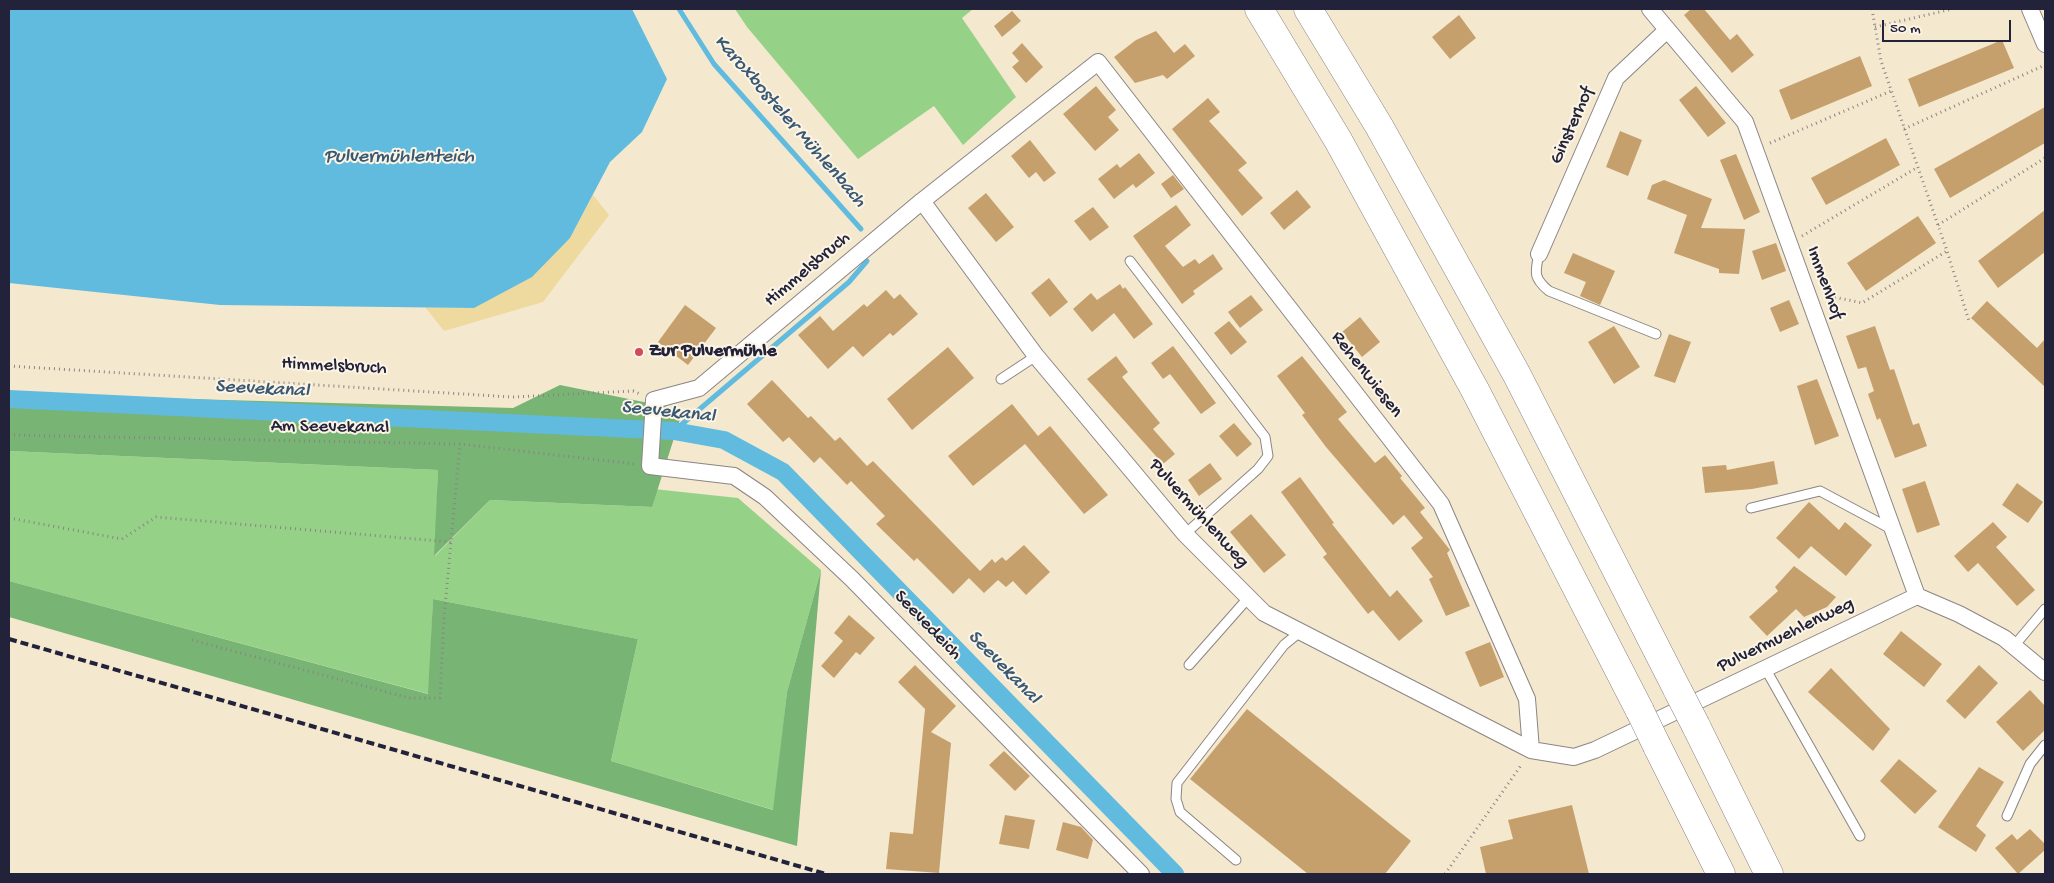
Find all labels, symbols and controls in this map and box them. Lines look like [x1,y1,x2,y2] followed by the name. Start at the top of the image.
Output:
[1884,10,2013,42] scale bar
[1890,20,1921,38] text: 50 m
[707,31,871,213] water label: Karoxbosteler Mühlenbach
[1546,84,1600,168] street label: Ginsterhof
[324,146,474,170] water label: Pulvermühlenteich
[760,227,856,313] street label: Himmelsbruch
[1800,243,1848,323] street label: Immenhof
[1325,327,1407,423] street label: Rehenwiesen
[649,341,777,363] place label: Zur Pulvermühle
[633,346,645,358] marker: Zur Pulvermühle
[281,353,387,381] street label: Himmelsbruch
[214,376,310,404] water label: Seevekanal
[620,396,716,430] water label: Seevekanal
[271,416,389,440] street label: Am Seevekanal
[1143,455,1253,573] street label: Pulvermühlenweg
[888,586,966,666] street label: Seevedeich
[1714,593,1858,679] street label: Pulvermuehlenweg
[962,626,1044,710] water label: Seevekanal

